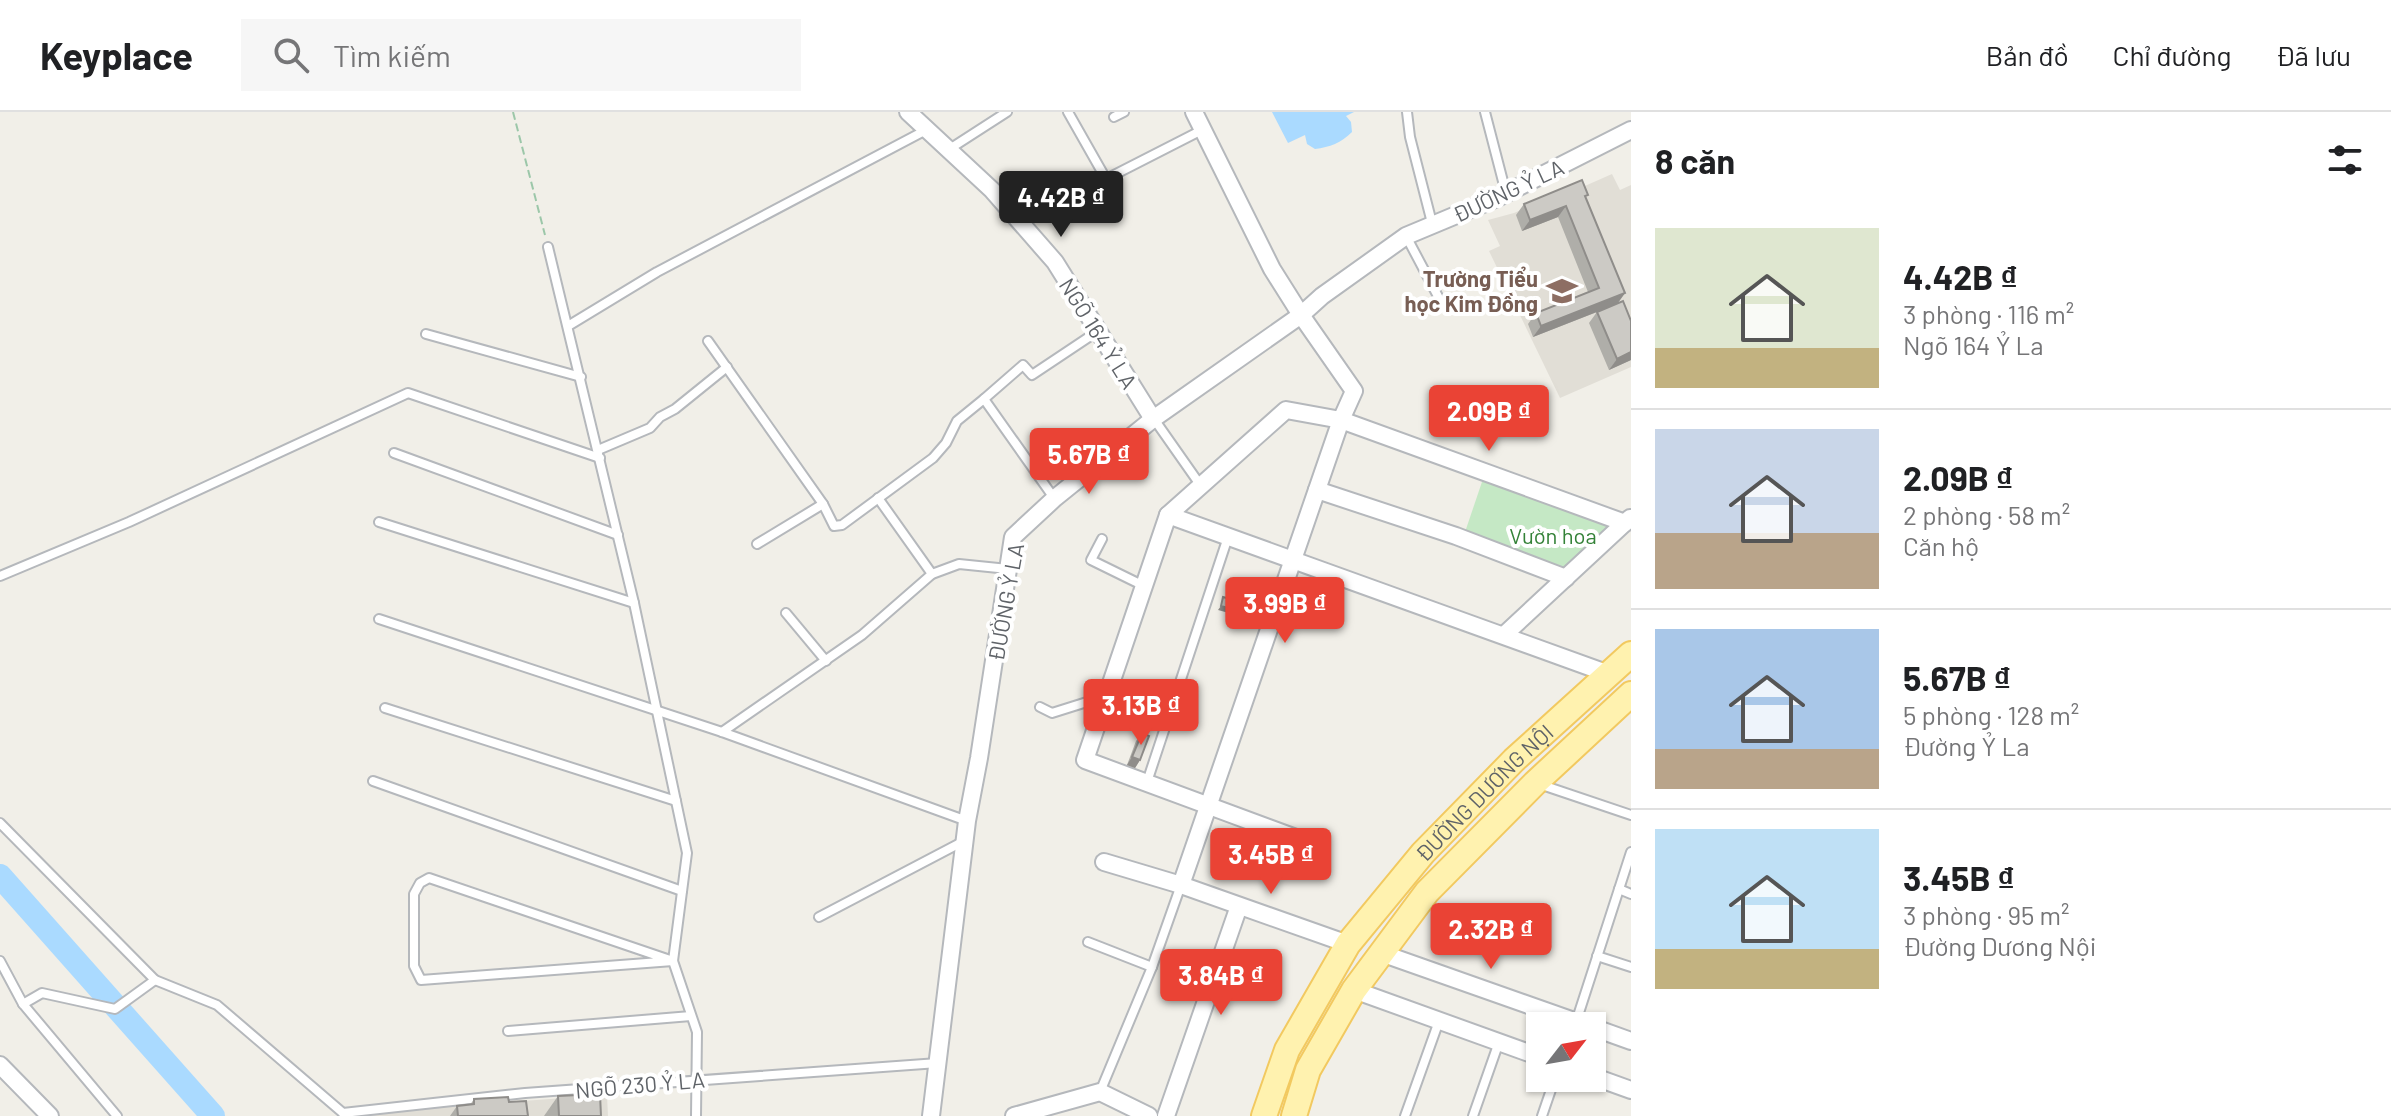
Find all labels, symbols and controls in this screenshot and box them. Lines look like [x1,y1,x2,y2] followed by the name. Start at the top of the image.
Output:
[241,19,801,91] search box
[40,32,193,78] text: Keyplace
[269,33,313,77] icon: search
[333,37,451,73] text: Tìm kiếm
[1986,38,2069,72] text: Bản đồ
[2113,38,2232,72] text: Chỉ đường
[2276,38,2351,72] text: Đã lưu
[2323,138,2367,182] icon: filters
[1655,140,1735,181] text: 8 căn
[1449,153,1567,227] street label: ĐƯỜNG Ỷ LA
[987,171,1135,239] pin: 4.42B ₫
[1017,181,1105,212] text: 4.42B ₫
[1903,256,2018,297] text: 4.42B ₫
[1719,260,1815,356] icon: home
[1405,265,1538,316] place label: Trường Tiểu học Kim Đồng
[1055,273,1143,393] street label: NGÕ 164 Ỷ LA
[1545,274,1579,308] school or university icon: Trường Tiểu học Kim Đồng
[1903,298,2074,329] text: 3 phòng · 116 m²
[1903,329,2044,360] text: Ngõ 164 Ỷ La
[1415,385,1563,453] pin: 2.09B ₫
[1447,395,1531,426] text: 2.09B ₫
[1015,428,1163,496] pin: 5.67B ₫
[1048,438,1130,469] text: 5.67B ₫
[1903,457,2013,498] text: 2.09B ₫
[1719,461,1815,557] icon: home
[1903,499,2070,530] text: 2 phòng · 58 m²
[1509,522,1597,548] park label: Vườn hoa
[1903,530,1979,561] text: Căn hộ
[982,541,1028,663] street label: ĐƯỜNG Ỷ LA
[1211,577,1359,645] pin: 3.99B ₫
[1243,587,1327,618] text: 3.99B ₫
[1903,657,2011,698] text: 5.67B ₫
[1719,661,1815,757] icon: home
[1067,679,1215,747] pin: 3.13B ₫
[1102,689,1180,720] text: 3.13B ₫
[1903,699,2079,730] text: 5 phòng · 128 m²
[1410,718,1558,866] street label: ĐƯỜNG DƯƠNG NỘI
[1903,730,2029,761] text: Đường Ỷ La
[1197,828,1345,896] pin: 3.45B ₫
[1228,838,1314,869] text: 3.45B ₫
[1903,857,2015,898] text: 3.45B ₫
[1719,861,1815,957] icon: home
[1903,899,2070,930] text: 3 phòng · 95 m²
[1417,903,1565,971] pin: 2.32B ₫
[1449,913,1533,944] text: 2.32B ₫
[1903,930,2096,961] text: Đường Dương Nội
[1147,949,1295,1017] pin: 3.84B ₫
[1178,959,1264,990] text: 3.84B ₫
[1526,1012,1606,1092] north arrow
[1526,1012,1606,1092] map controls
[574,1065,706,1103] street label: NGÕ 230 Ỷ LA

